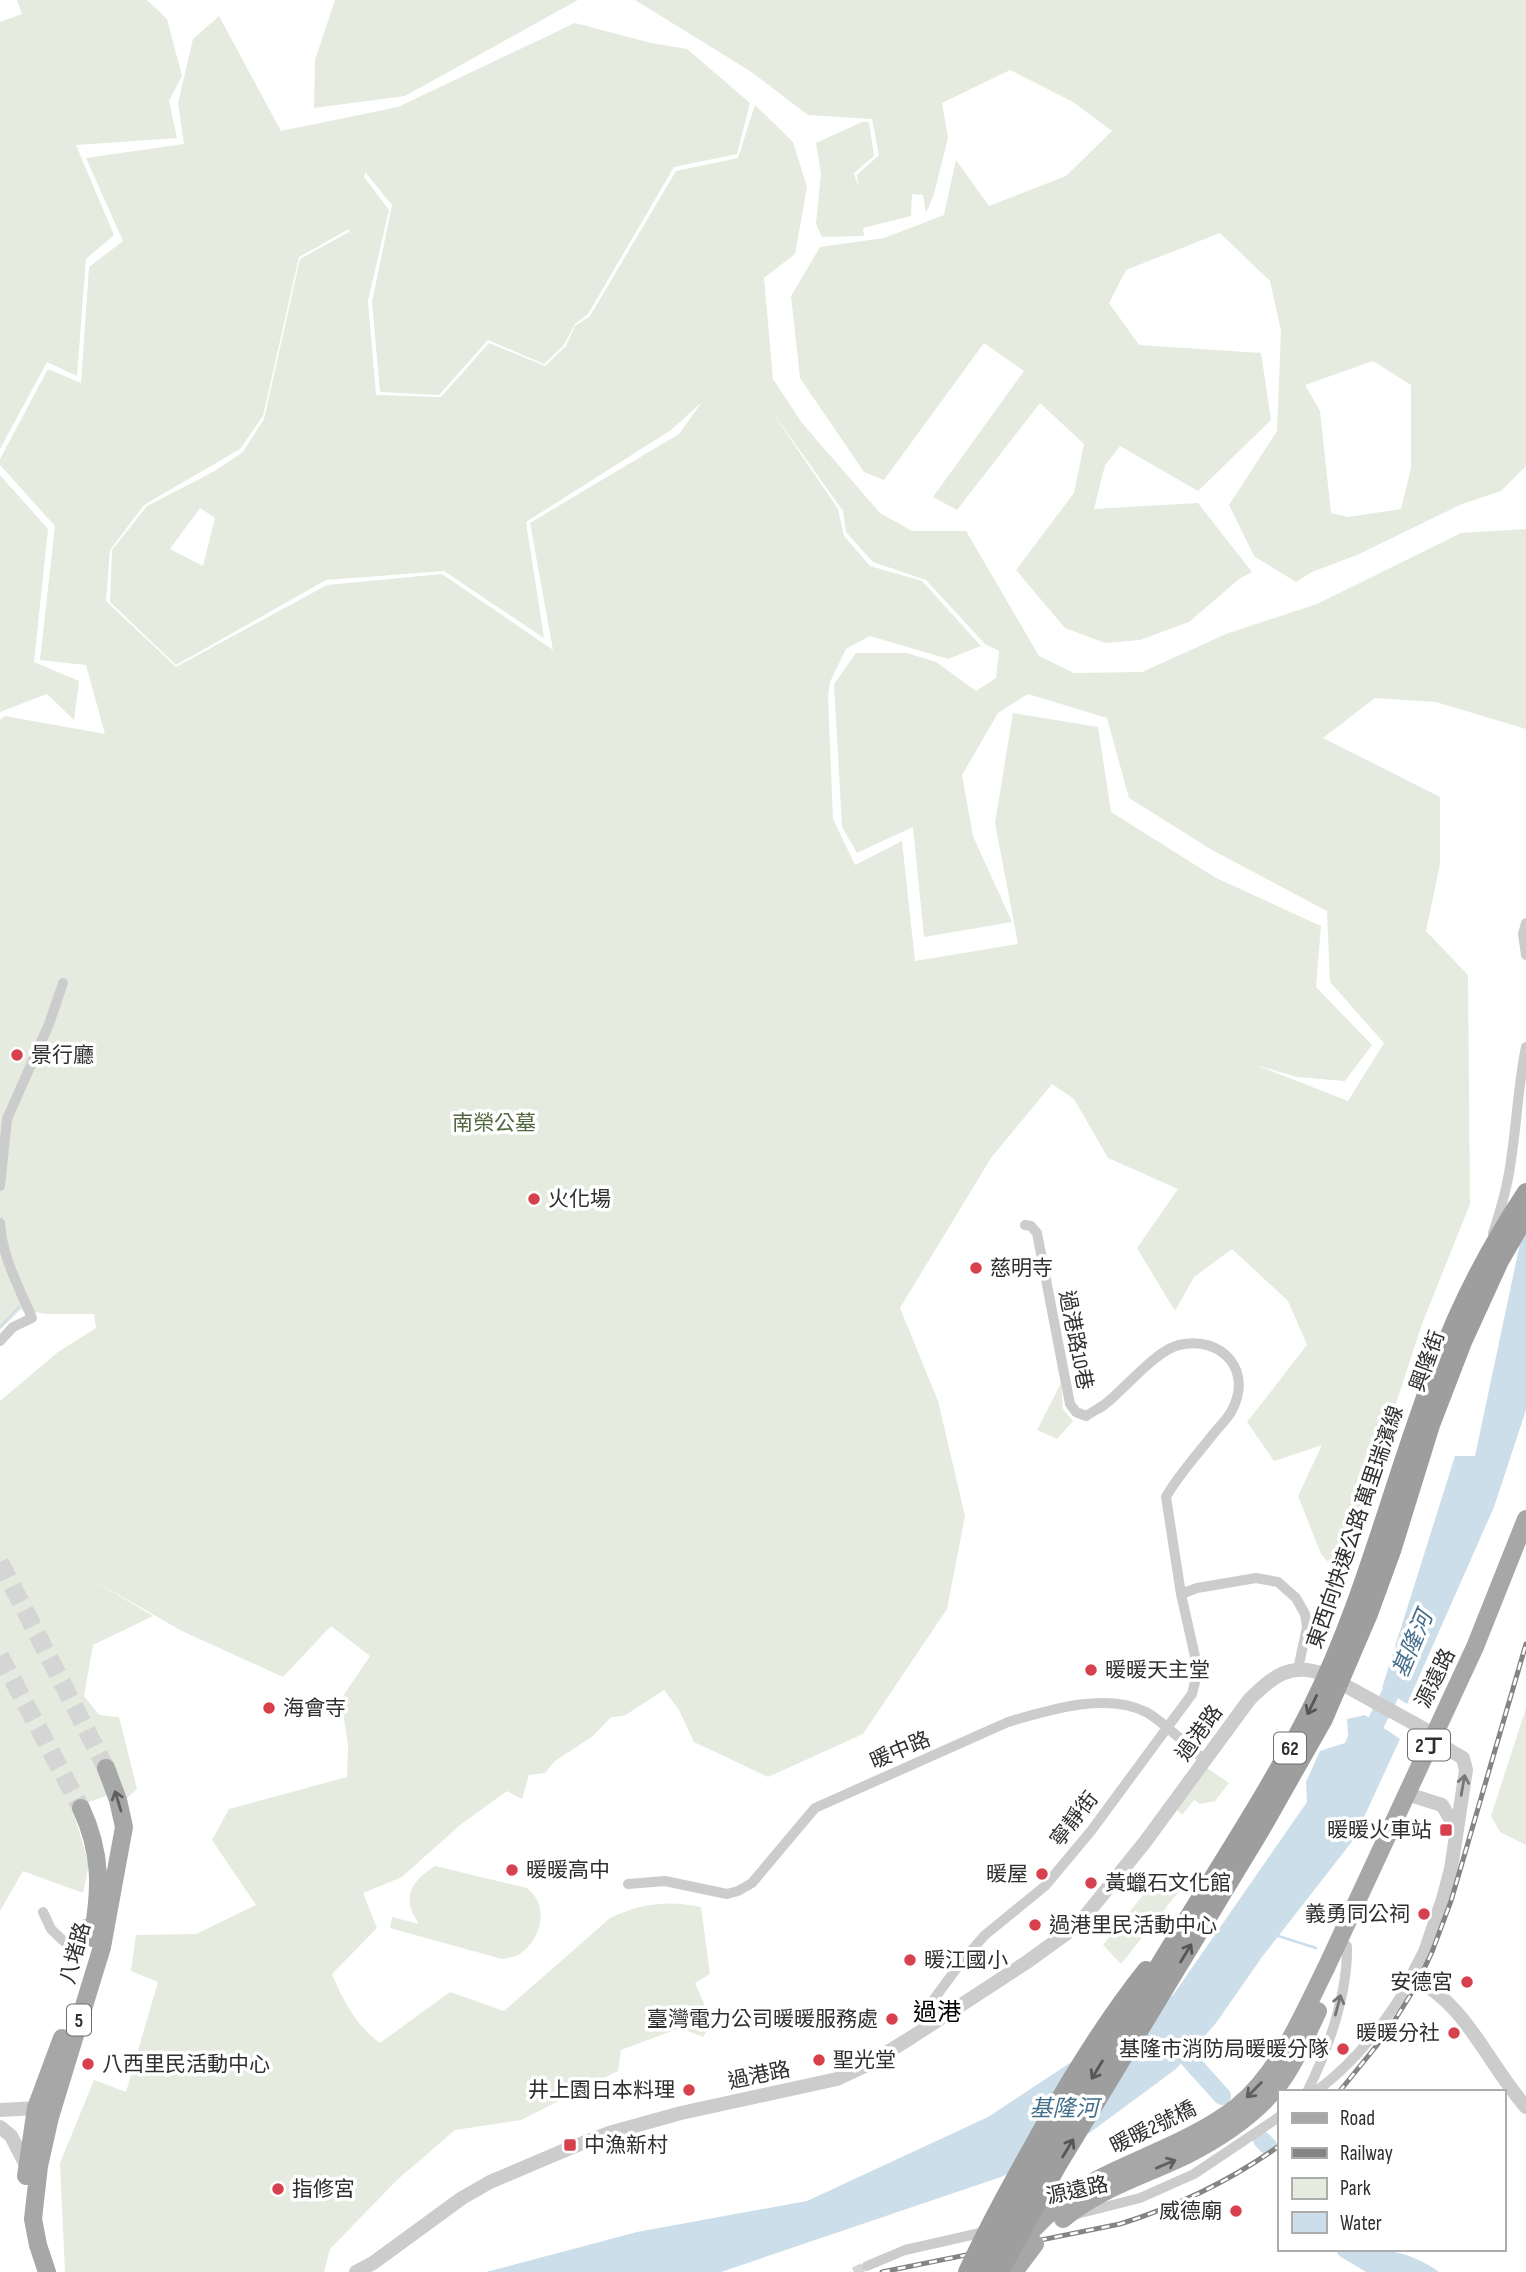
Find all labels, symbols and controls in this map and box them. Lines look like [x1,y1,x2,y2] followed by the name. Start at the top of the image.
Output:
[31,1043,94,1068] place label: 景行廳
[9,1047,25,1063] marker: 景行廳
[452,1111,536,1136] park label: 南榮公墓
[548,1187,611,1212] place label: 火化場
[526,1191,542,1207] marker: 火化場
[990,1256,1053,1281] place label: 慈明寺
[968,1260,984,1276] marker: 慈明寺
[1054,1288,1097,1392] street label: 過港路10巷
[1405,1327,1450,1395] street label: 興隆街
[1302,1402,1409,1652] street label: 東西向快速公路 萬里瑞濱線
[1387,1603,1441,1682] water label: 基隆河
[1410,1644,1460,1712] street label: 源遠路
[1105,1658,1210,1683] place label: 暖暖天主堂
[1083,1662,1099,1678] marker: 暖暖天主堂
[1305,1694,1319,1715] one-way arrow
[283,1696,346,1721] place label: 海會寺
[261,1700,277,1716] marker: 海會寺
[1171,1700,1228,1766] street label: 過港路
[866,1727,934,1774] street label: 暖中路
[1408,1730,1450,1760] road number: 2丁
[1274,1732,1306,1764] road number: 62
[1457,1774,1470,1797] one-way arrow
[1045,1787,1104,1852] street label: 寧靜街
[110,1790,123,1812] one-way arrow
[1327,1818,1432,1843] place label: 暖暖火車站
[1438,1822,1454,1838] marker: 暖暖火車站
[526,1858,610,1883] place label: 暖暖高中
[504,1862,520,1878] marker: 暖暖高中
[986,1862,1028,1887] place label: 暖屋
[1034,1866,1050,1882] marker: 暖屋
[1105,1871,1231,1896] place label: 黃蠟石文化館
[1083,1875,1099,1891] marker: 黃蠟石文化館
[1305,1902,1410,1927] place label: 義勇同公祠
[1416,1906,1432,1922] marker: 義勇同公祠
[1049,1913,1217,1938] place label: 過港里民活動中心
[1027,1917,1043,1933] marker: 過港里民活動中心
[55,1919,96,1987] street label: 八堵路
[1179,1944,1193,1964] one-way arrow
[924,1948,1008,1973] place label: 暖江國小
[902,1952,918,1968] marker: 暖江國小
[1390,1970,1453,1995] place label: 安德宮
[1459,1974,1475,1990] marker: 安德宮
[1332,1994,1345,2017] one-way arrow
[913,1998,961,2027] district label: 過港
[67,2004,91,2036] road number: 5
[647,2007,878,2032] place label: 臺灣電力公司暖暖服務處
[884,2011,900,2027] marker: 臺灣電力公司暖暖服務處
[1356,2021,1440,2046] place label: 暖暖分社
[1446,2025,1462,2041] marker: 暖暖分社
[1119,2037,1329,2062] place label: 基隆市消防局暖暖分隊
[1335,2041,1351,2057] marker: 基隆市消防局暖暖分隊
[833,2048,896,2073] place label: 聖光堂
[102,2052,270,2077] place label: 八西里民活動中心
[811,2052,827,2068] marker: 聖光堂
[80,2056,96,2072] marker: 八西里民活動中心
[726,2057,793,2094] street label: 過港路
[1090,2059,1104,2079] one-way arrow
[528,2078,675,2103] place label: 井上園日本料理
[1246,2081,1263,2098] one-way arrow
[681,2082,697,2098] marker: 井上園日本料理
[1278,2090,1505,2251] legend
[1030,2095,1103,2123] water label: 基隆河
[1106,2096,1200,2159] street label: 暖暖2號橋
[1340,2106,1375,2131] text: Road
[584,2133,668,2158] place label: 中漁新村
[562,2137,578,2153] marker: 中漁新村
[1062,2138,1076,2158] one-way arrow
[1340,2141,1393,2166] text: Railway
[1155,2156,1176,2169] one-way arrow
[1044,2172,1111,2209] street label: 源遠路
[1340,2176,1371,2201] text: Park
[292,2177,355,2202] place label: 指修宮
[270,2181,286,2197] marker: 指修宮
[1159,2199,1222,2224] place label: 威德廟
[1228,2203,1244,2219] marker: 威德廟
[1340,2211,1382,2236] text: Water

